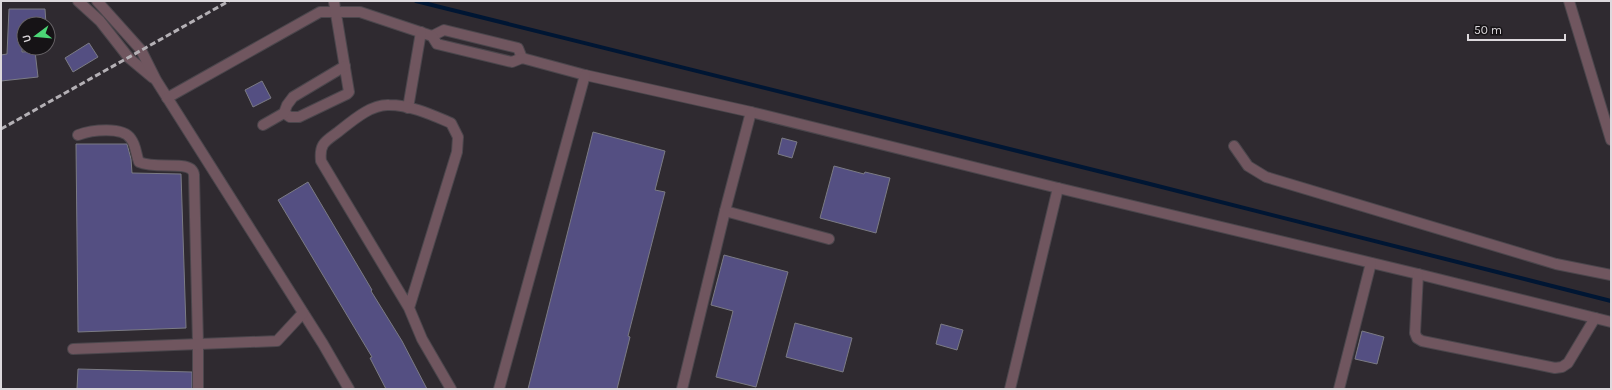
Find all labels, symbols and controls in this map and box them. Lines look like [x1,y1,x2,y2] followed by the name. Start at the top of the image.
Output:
[16,16,56,56] north arrow
[1468,16,1565,42] scale bar
[1474,23,1502,37] text: 50 m
[20,33,34,44] text: U

